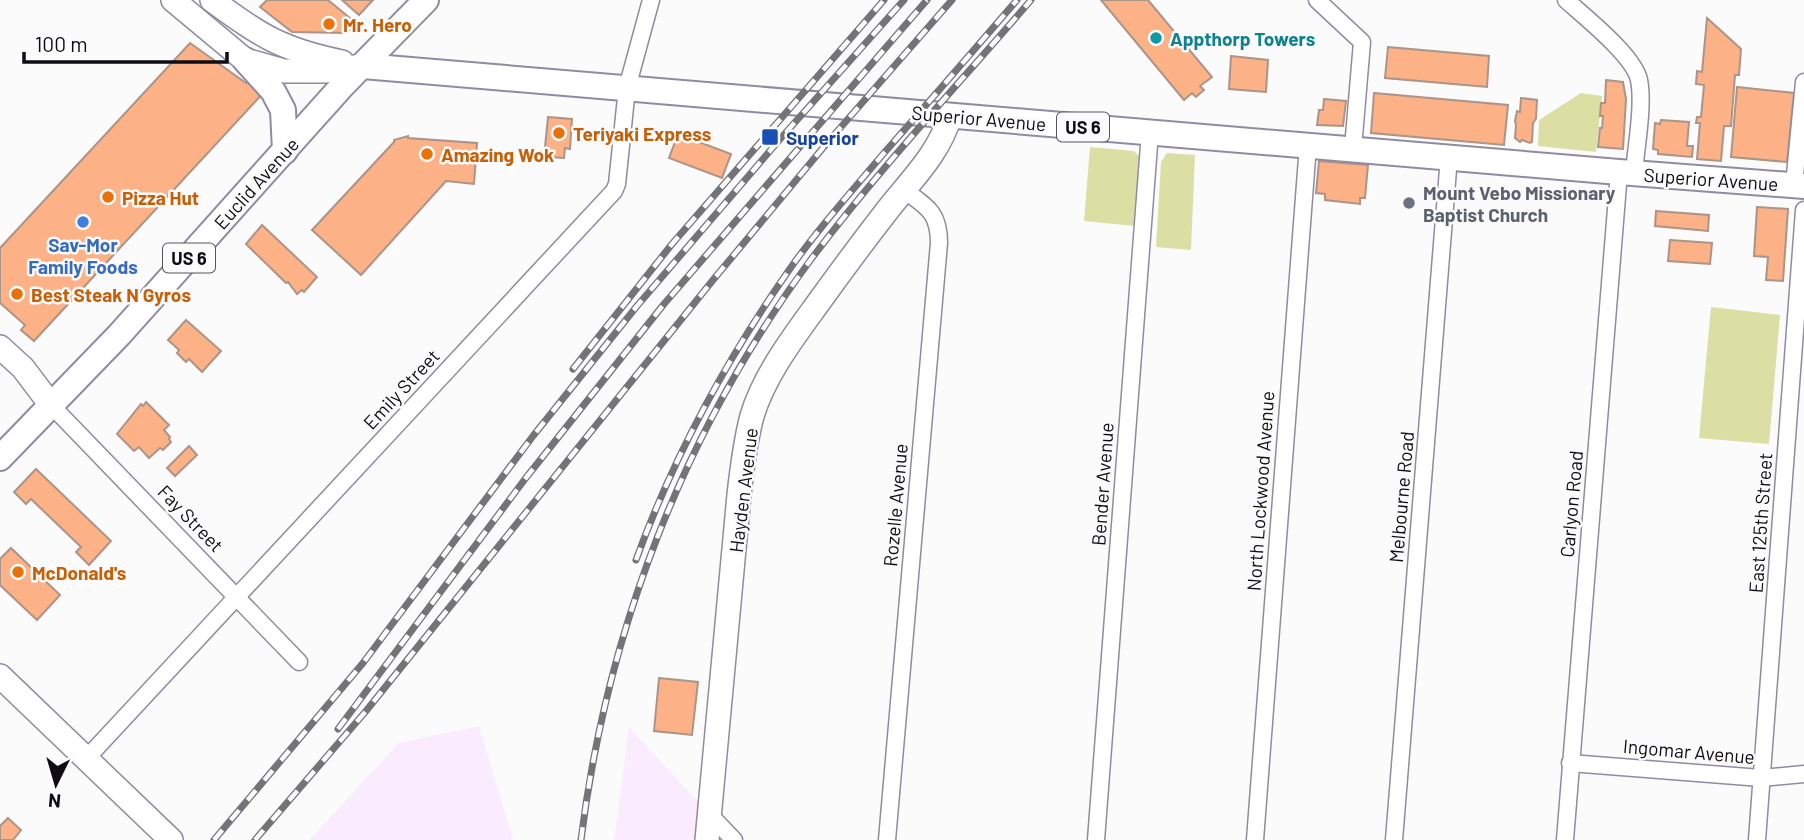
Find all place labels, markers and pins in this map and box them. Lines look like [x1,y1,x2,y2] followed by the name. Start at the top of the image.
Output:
[343,13,412,36] place label: Mr. Hero
[321,16,337,32] marker: Mr. Hero
[1170,27,1315,50] place label: Appthorp Towers
[1148,30,1164,46] marker: Appthorp Towers
[573,122,711,145] place label: Teriyaki Express
[551,125,567,141] marker: Teriyaki Express
[786,126,859,149] place label: Superior
[760,127,780,147] marker: Superior
[441,143,554,166] place label: Amazing Wok
[419,146,435,162] marker: Amazing Wok
[1423,181,1616,226] place label: Mount Vebo Missionary Baptist Church
[122,186,199,209] place label: Pizza Hut
[100,189,116,205] marker: Pizza Hut
[1401,195,1417,211] marker: Mount Vebo Missionary Baptist Church
[75,214,91,230] marker: Sav-Mor Family Foods
[28,233,138,278] place label: Sav-Mor Family Foods
[31,283,191,306] place label: Best Steak N Gyros
[9,286,25,302] marker: Best Steak N Gyros
[32,561,126,584] place label: McDonald's
[10,564,26,580] marker: McDonald's

